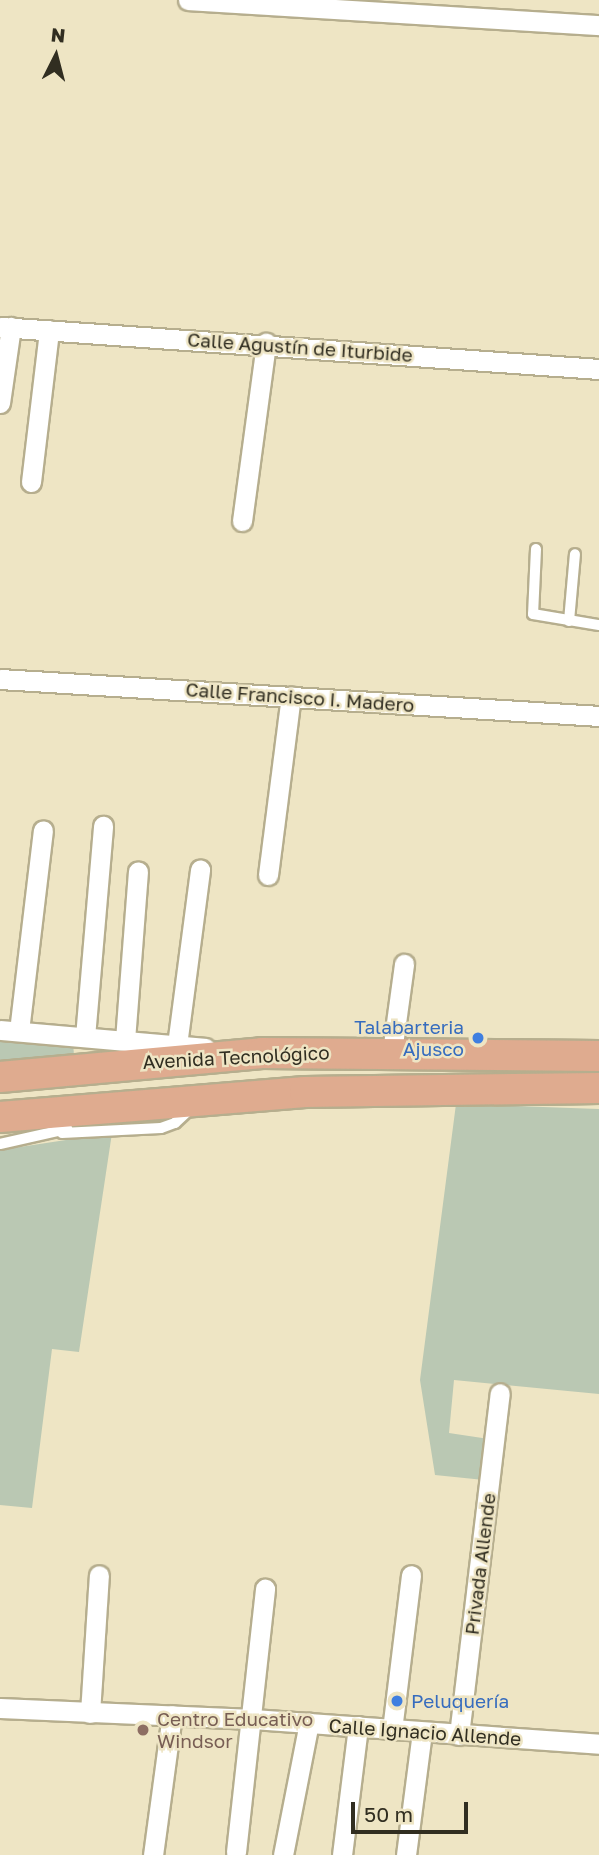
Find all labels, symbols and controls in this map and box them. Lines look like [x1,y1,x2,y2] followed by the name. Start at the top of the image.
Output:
[21,21,91,91] north arrow
[50,22,67,47] text: N
[187,328,413,366] street label: Calle Agustín de Iturbide
[185,678,415,716] street label: Calle Francisco I. Madero
[354,1016,464,1060] place label: Talabarteria Ajusco
[470,1030,486,1046] marker: Talabarteria Ajusco
[142,1041,330,1073] street label: Avenida Tecnológico
[460,1492,500,1636] street label: Privada Allende
[411,1690,509,1712] place label: Peluquería
[389,1693,405,1709] marker: Peluquería
[157,1708,313,1752] place label: Centro Educativo Windsor
[328,1714,522,1750] street label: Calle Ignacio Allende
[135,1722,151,1738] marker: Centro Educativo Windsor
[354,1788,471,1832] scale bar
[364,1801,413,1827] text: 50 m

